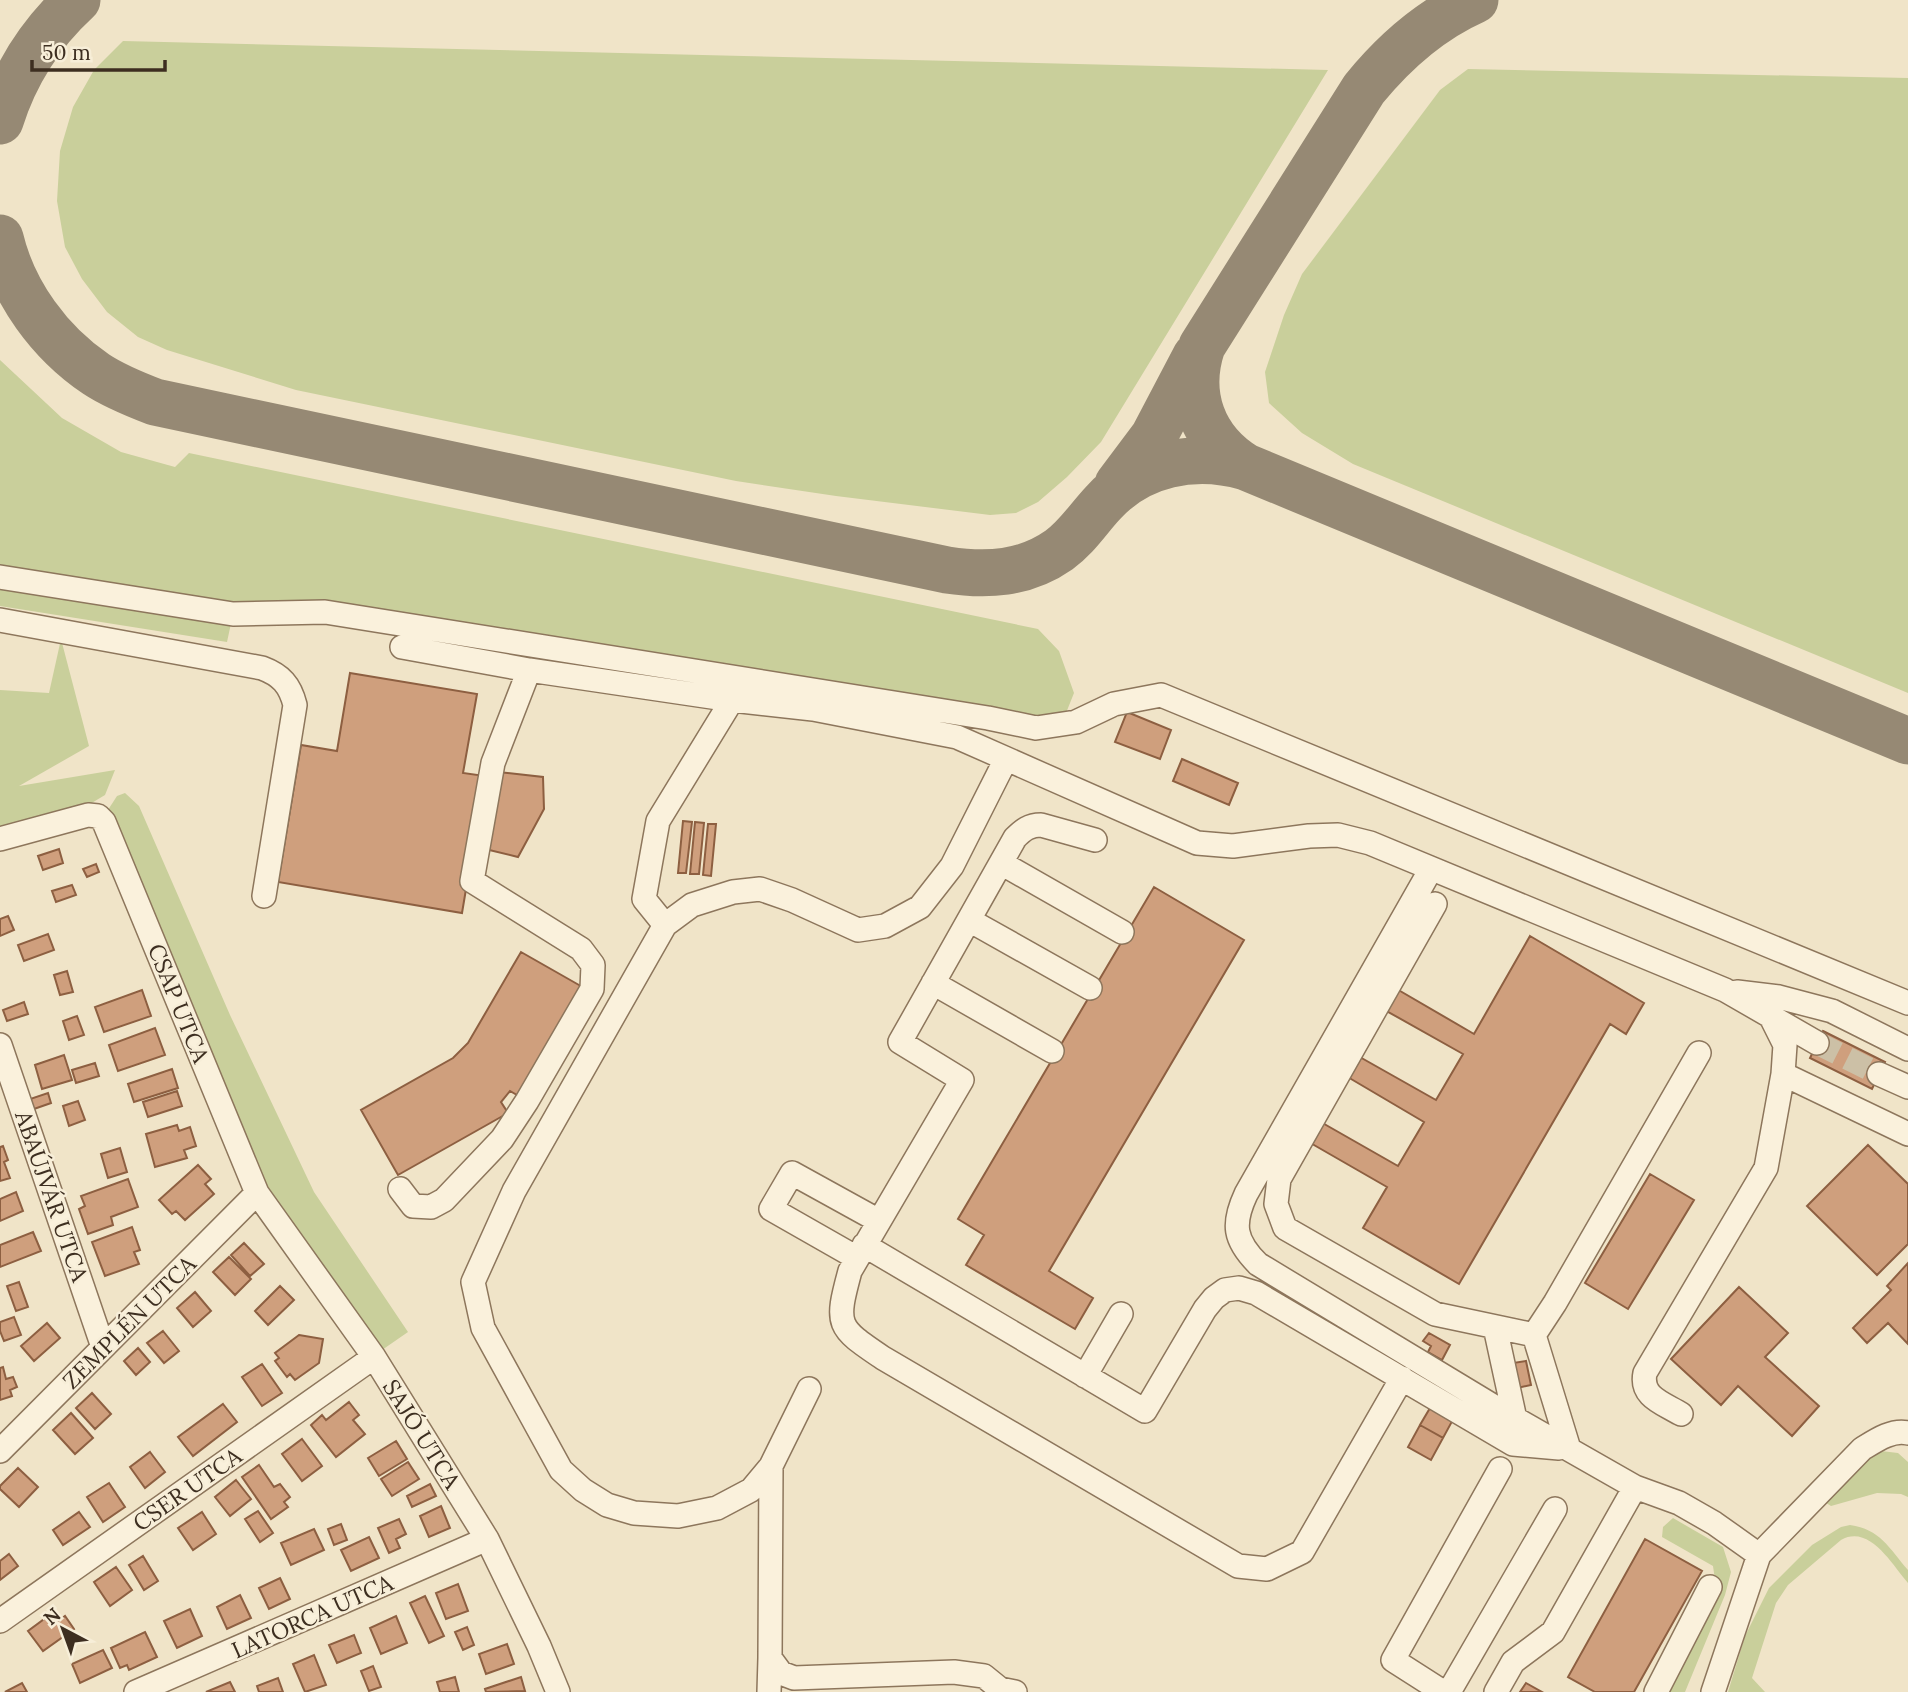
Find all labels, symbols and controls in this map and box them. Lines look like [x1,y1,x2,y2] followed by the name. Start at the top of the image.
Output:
[32,28,164,72] scale bar
[42,39,91,66] text: 50 m
[142,939,216,1067] street label: CSAP UTCA
[9,1106,95,1286] street label: ABAÚJVÁR UTCA
[56,1249,202,1395] street label: ZEMPLÉN UTCA
[377,1374,467,1495] street label: SAJÓ UTCA
[127,1441,247,1537] street label: CSER UTCA
[227,1567,398,1664] street label: LATORCA UTCA
[28,1594,98,1664] north arrow
[38,1602,65,1630] text: N

